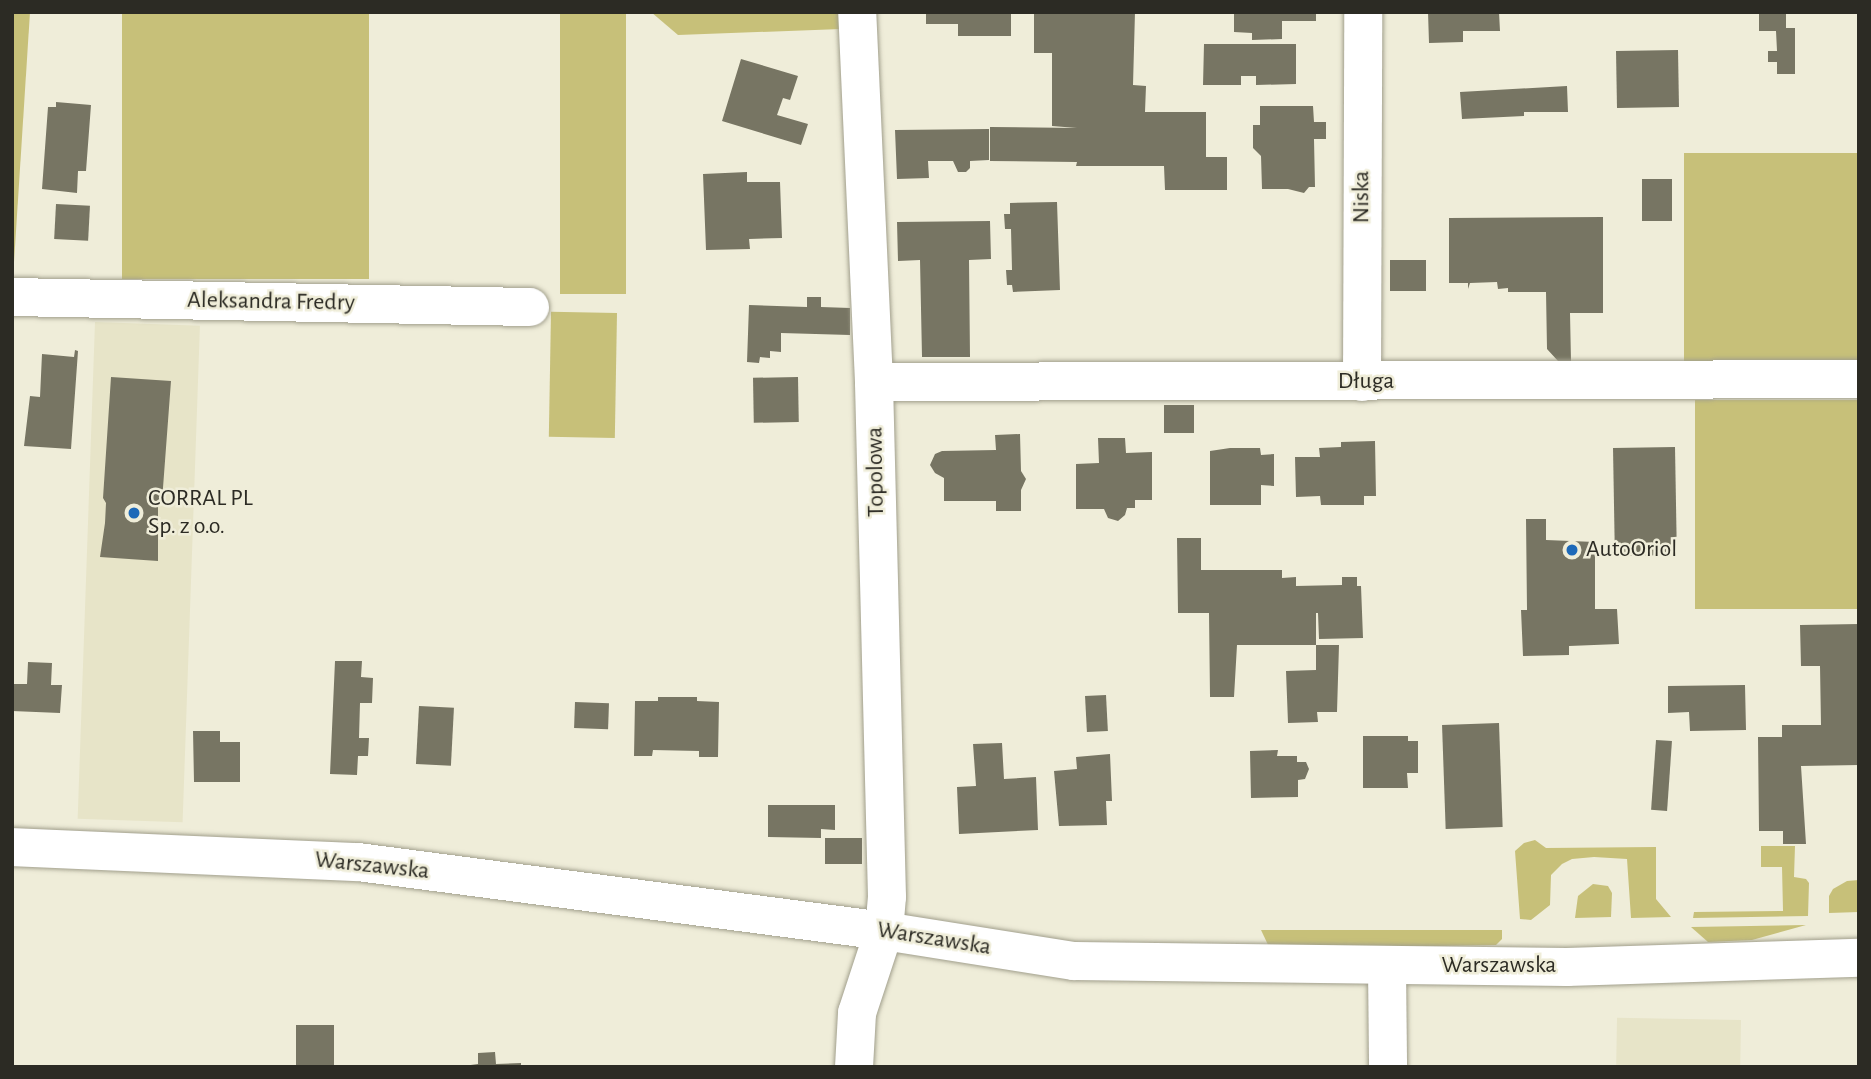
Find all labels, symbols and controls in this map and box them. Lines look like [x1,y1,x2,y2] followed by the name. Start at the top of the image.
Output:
[1348,171,1376,223] street label: Niska
[187,286,355,318] street label: Aleksandra Fredry
[1338,368,1394,396] street label: Długa
[861,427,891,517] street label: Topolowa
[148,485,253,541] place label: CORRAL PL Sp. z o.o.
[126,505,142,521] marker: CORRAL PL Sp. z o.o.
[1586,536,1677,564] place label: AutoOriol
[1564,542,1580,558] marker: AutoOriol
[313,846,431,886] street label: Warszawska
[875,916,993,962] street label: Warszawska
[1442,952,1556,980] street label: Warszawska

